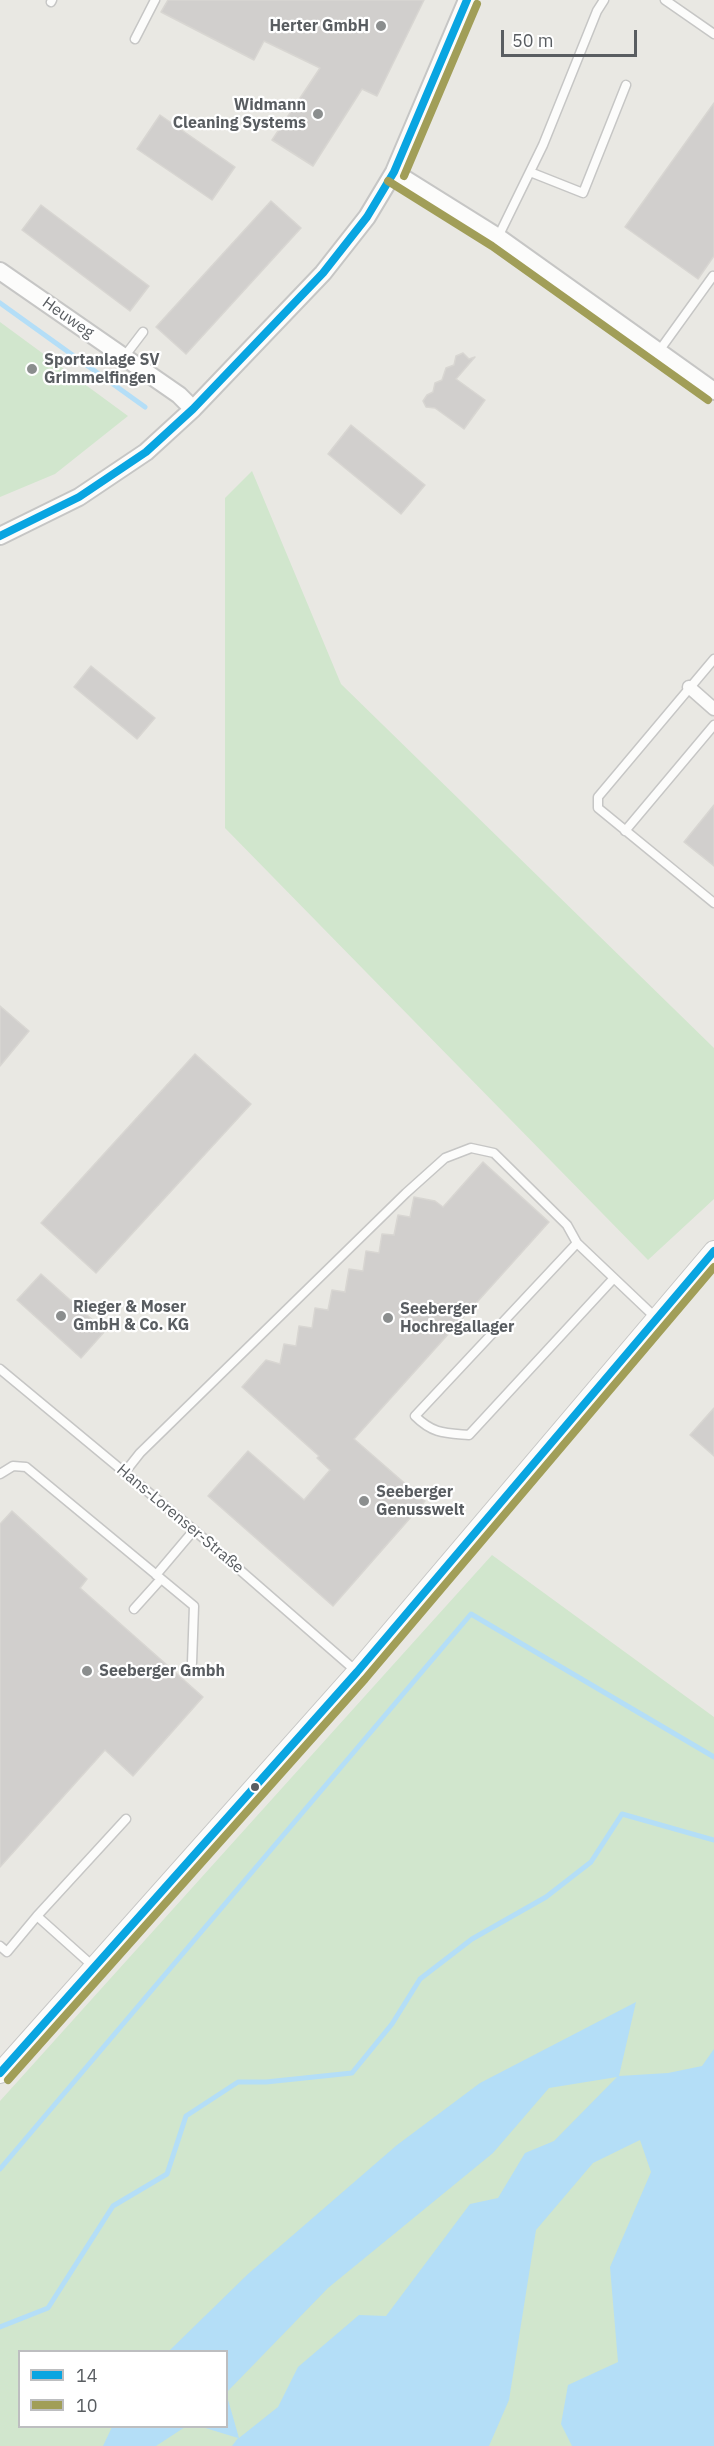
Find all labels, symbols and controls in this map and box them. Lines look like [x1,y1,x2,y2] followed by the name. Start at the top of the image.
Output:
[269,16,369,36] place label: Herter GmbH
[504,18,640,56] scale bar
[374,19,388,33] marker: Herter GmbH
[512,29,554,52] text: 50 m
[173,95,306,133] place label: Widmann Cleaning Systems
[311,107,325,121] marker: Widmann Cleaning Systems
[38,293,98,343] street label: Heuweg
[44,350,160,388] place label: Sportanlage SV Grimmelfingen
[25,362,39,376] marker: Sportanlage SV Grimmelfingen
[73,1297,189,1335] place label: Rieger & Moser GmbH & Co. KG
[400,1299,515,1337] place label: Seeberger Hochregallager
[54,1309,68,1323] marker: Rieger & Moser GmbH & Co. KG
[381,1311,395,1325] marker: Seeberger Hochregallager
[113,1460,247,1578] street label: Hans-Lorenser-Straße
[376,1482,465,1520] place label: Seeberger Genusswelt
[357,1494,371,1508] marker: Seeberger Genusswelt
[99,1661,225,1681] place label: Seeberger Gmbh
[80,1664,94,1678] marker: Seeberger Gmbh
[249,1781,261,1793] unlabelled marker
[18,2350,228,2428] legend
[76,2364,98,2387] text: 14
[76,2394,98,2417] text: 10

